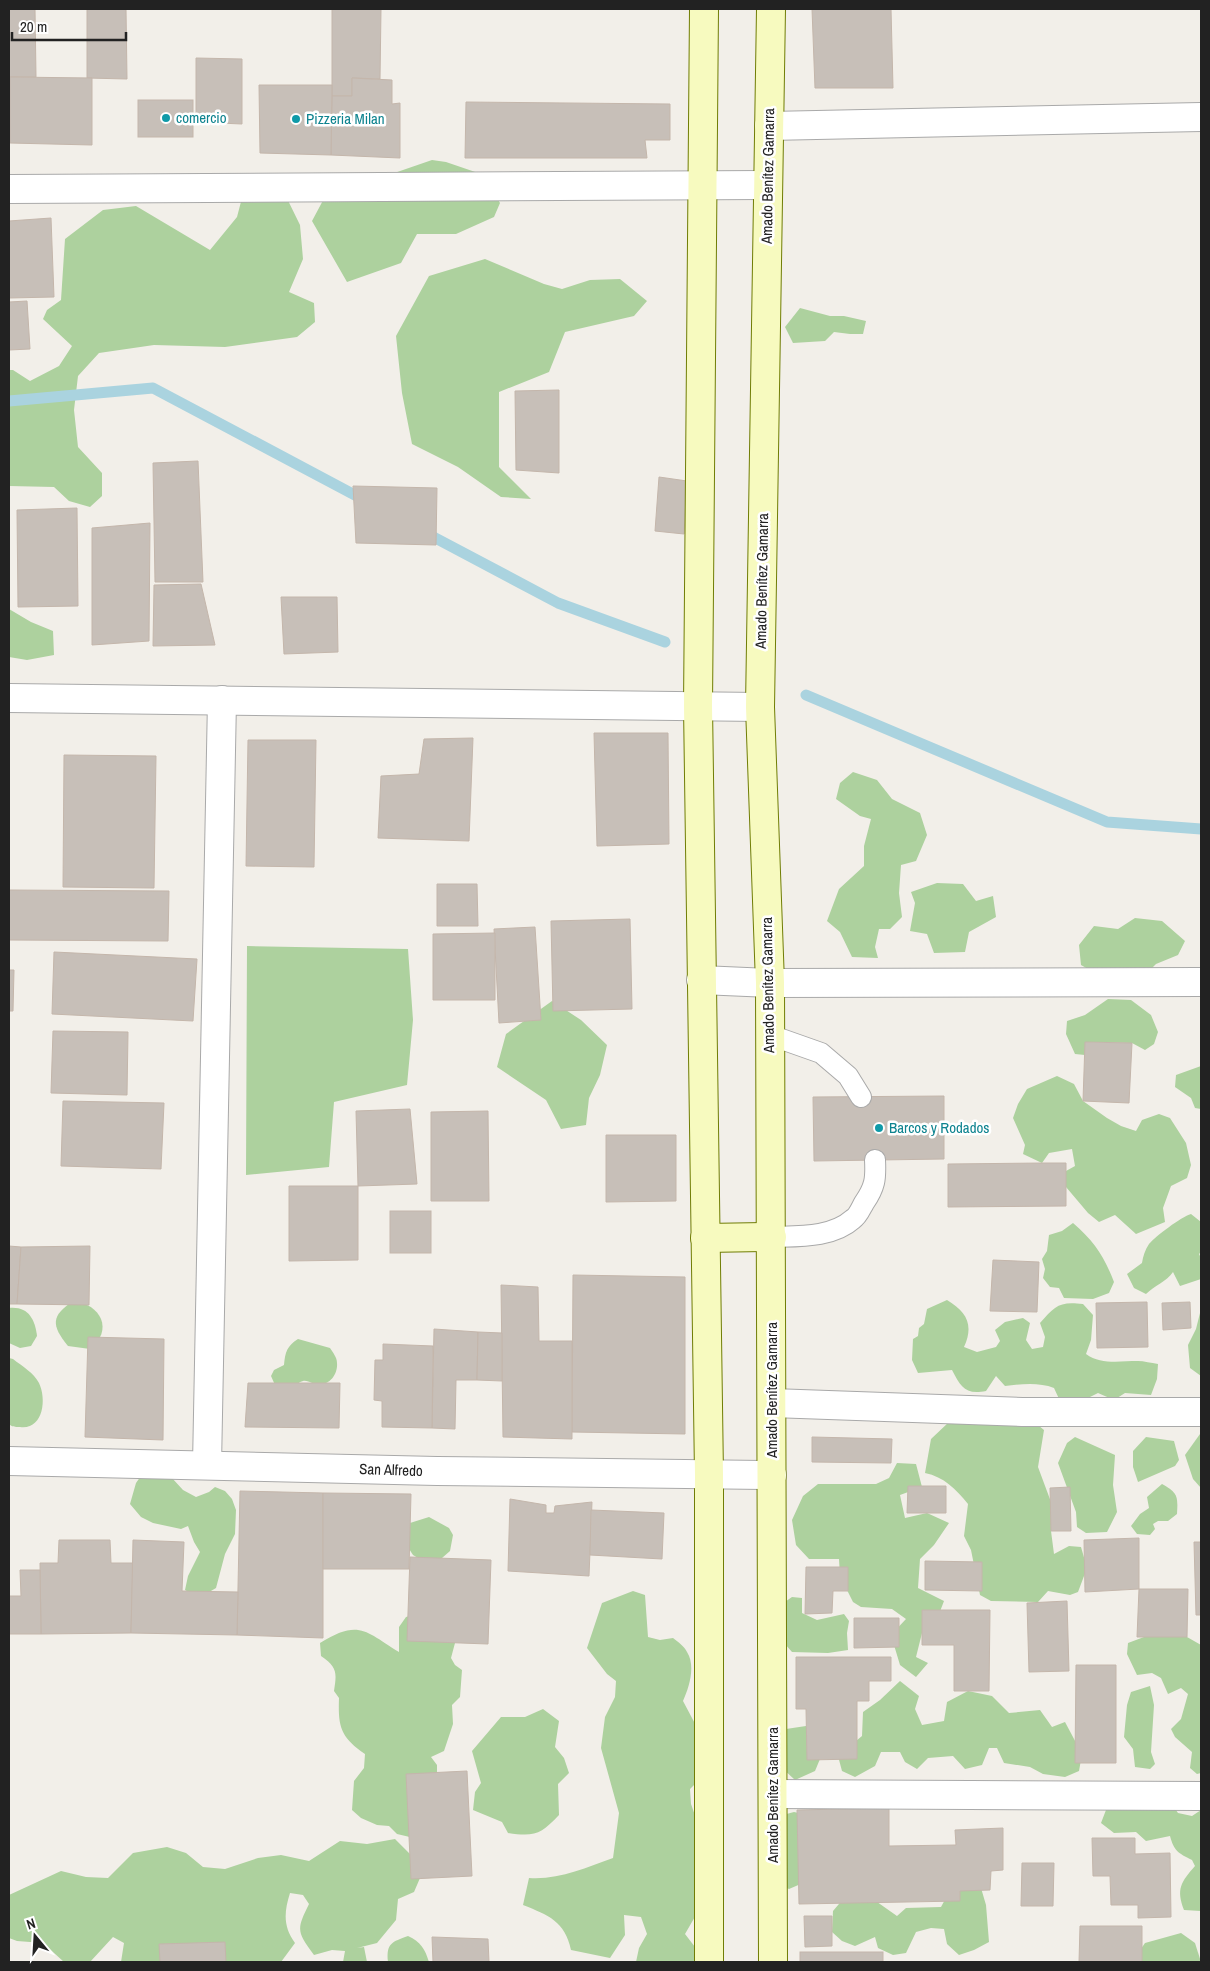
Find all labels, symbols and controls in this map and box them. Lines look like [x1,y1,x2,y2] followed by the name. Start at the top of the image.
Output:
[12,10,126,42] scale bar
[20,16,47,37] text: 20 m
[176,107,227,128] place label: comercio
[306,108,385,129] place label: Pizzeria Milan
[756,108,779,245] street label: Amado Benítez Gamarra
[160,112,172,124] marker: comercio
[290,113,302,125] marker: Pizzeria Milan
[750,513,773,650] street label: Amado Benítez Gamarra
[756,917,779,1054] street label: Amado Benítez Gamarra
[889,1117,990,1138] place label: Barcos y Rodados
[873,1122,885,1134] marker: Barcos y Rodados
[761,1322,782,1459] street label: Amado Benítez Gamarra
[359,1458,423,1481] street label: San Alfredo
[762,1727,783,1864] street label: Amado Benítez Gamarra
[10,1911,60,1961] north arrow
[24,1914,38,1933] text: N

